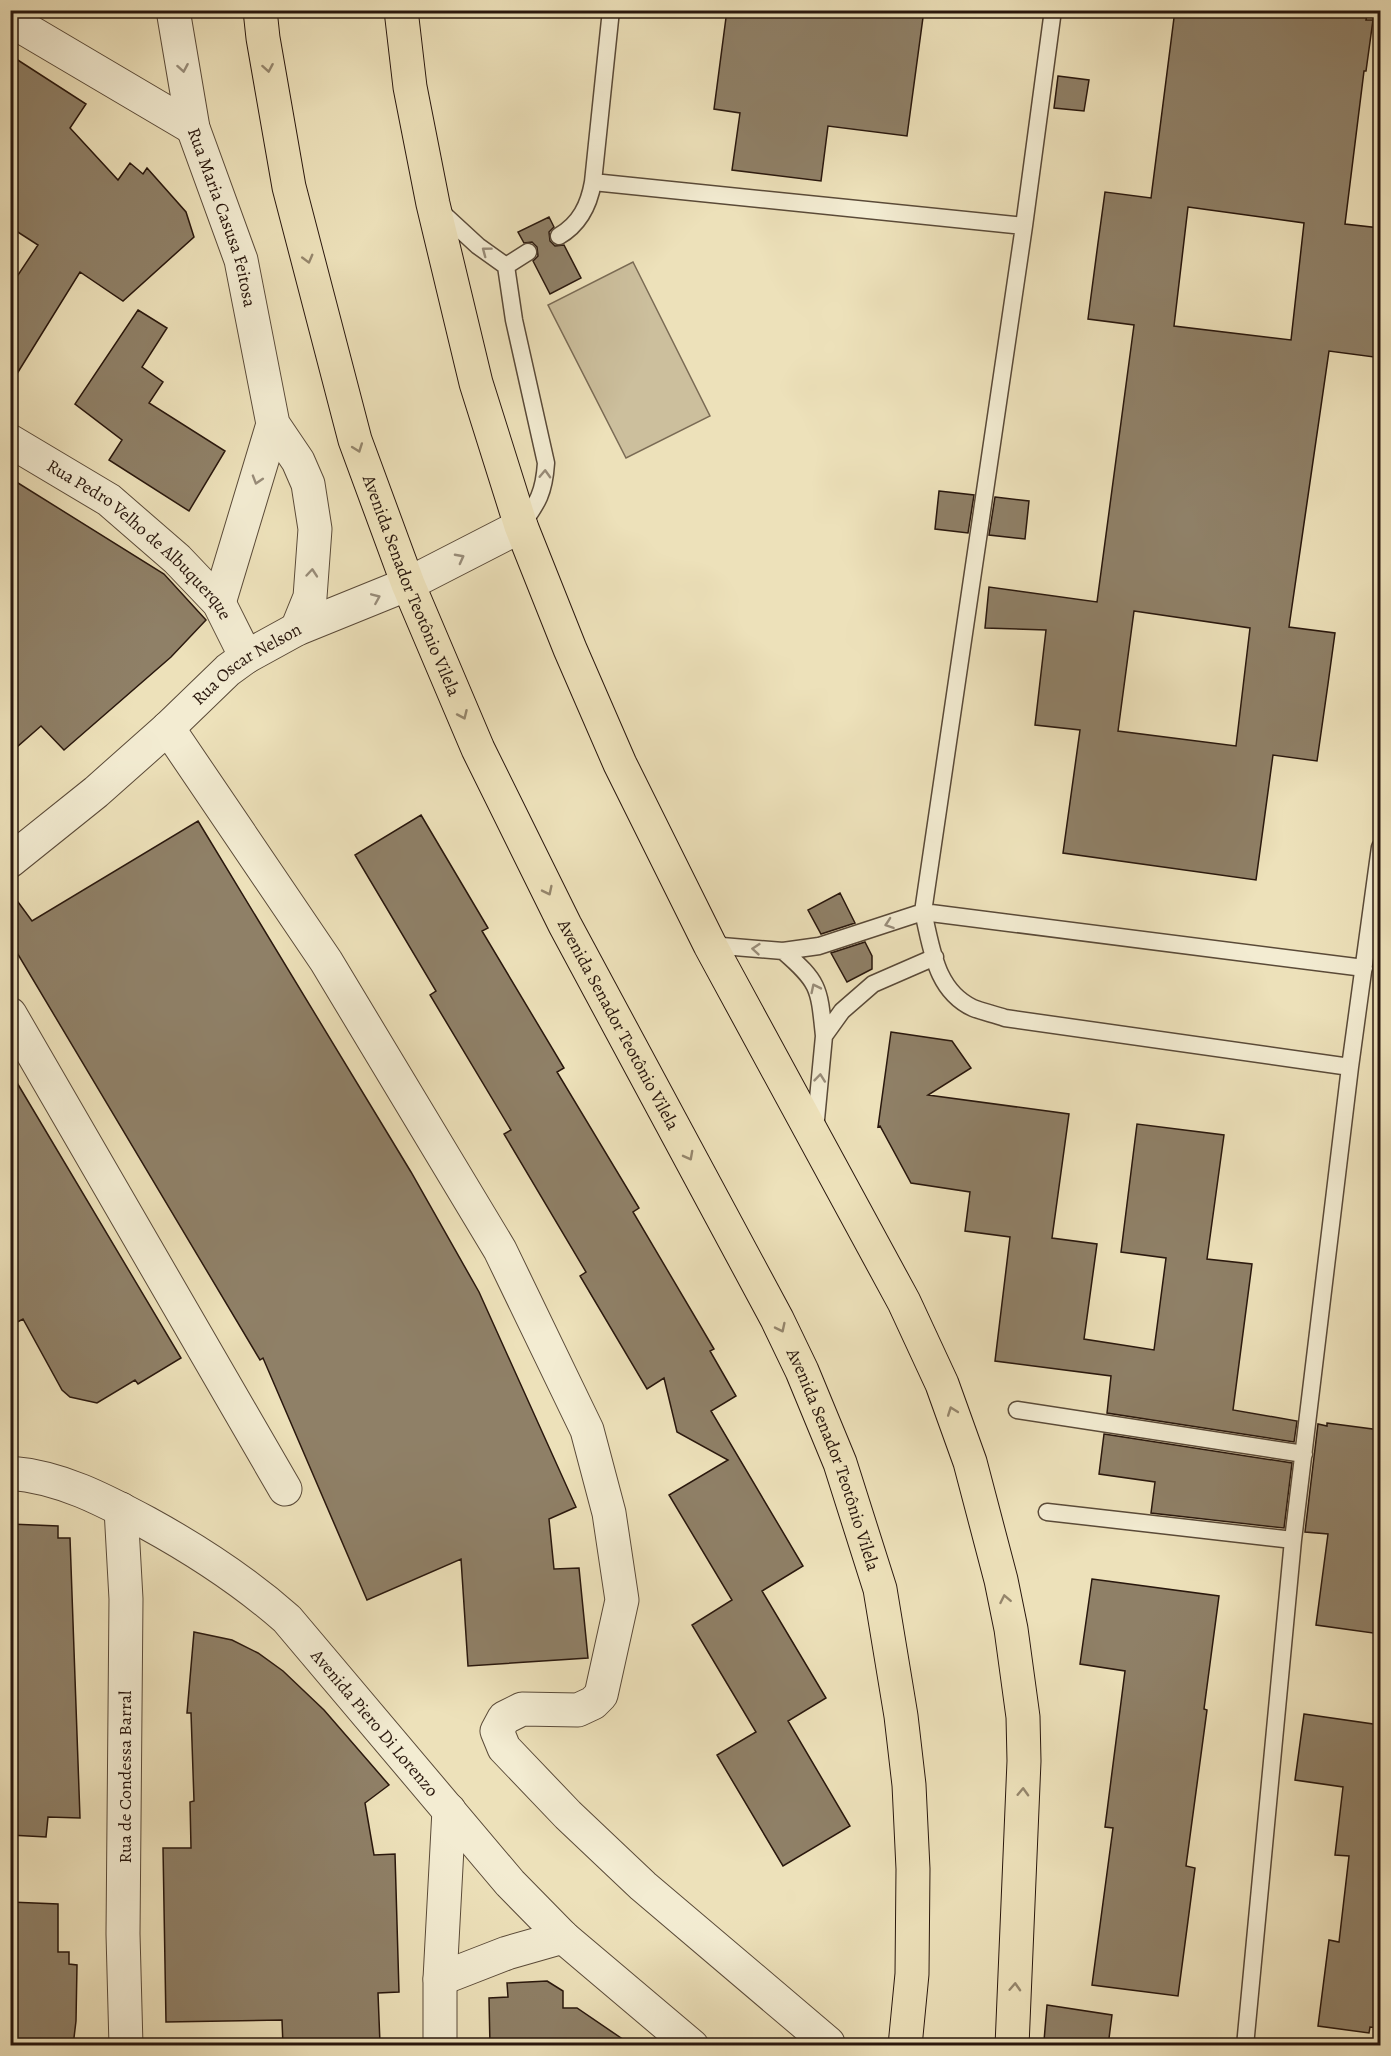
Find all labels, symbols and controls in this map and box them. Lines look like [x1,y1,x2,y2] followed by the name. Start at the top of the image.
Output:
[176,63,189,73] one-way arrow
[261,63,274,73] one-way arrow
[182,124,262,310] street label: Rua Maria Casusa Feitosa
[481,247,492,258] one-way arrow
[301,254,314,264] one-way arrow
[351,441,363,452] one-way arrow
[42,454,237,624] street label: Rua Pedro Velho de Albuquerque
[539,469,552,478] one-way arrow
[357,471,466,700] street label: Avenida Senador Teotônio Vilela
[252,474,264,485] one-way arrow
[453,554,464,565] one-way arrow
[305,568,318,577] one-way arrow
[369,593,380,605] one-way arrow
[187,617,306,710] street label: Rua Oscar Nelson
[456,709,468,720] one-way arrow
[541,885,552,895] one-way arrow
[552,914,685,1135] street label: Avenida Senador Teotônio Vilela
[884,916,895,929] one-way arrow
[751,943,760,956] one-way arrow
[811,983,823,994] one-way arrow
[813,1074,826,1083] one-way arrow
[682,1150,693,1160] one-way arrow
[774,1321,786,1332] one-way arrow
[780,1343,886,1574] street label: Avenida Senador Teotônio Vilela
[946,1406,959,1417] one-way arrow
[999,1594,1012,1604] one-way arrow
[305,1643,444,1802] street label: Avenida Piero Di Lorenzo
[113,1690,137,1863] street label: Rua de Condessa Barral
[1016,1788,1029,1797] one-way arrow
[1008,1983,1021,1992] one-way arrow

